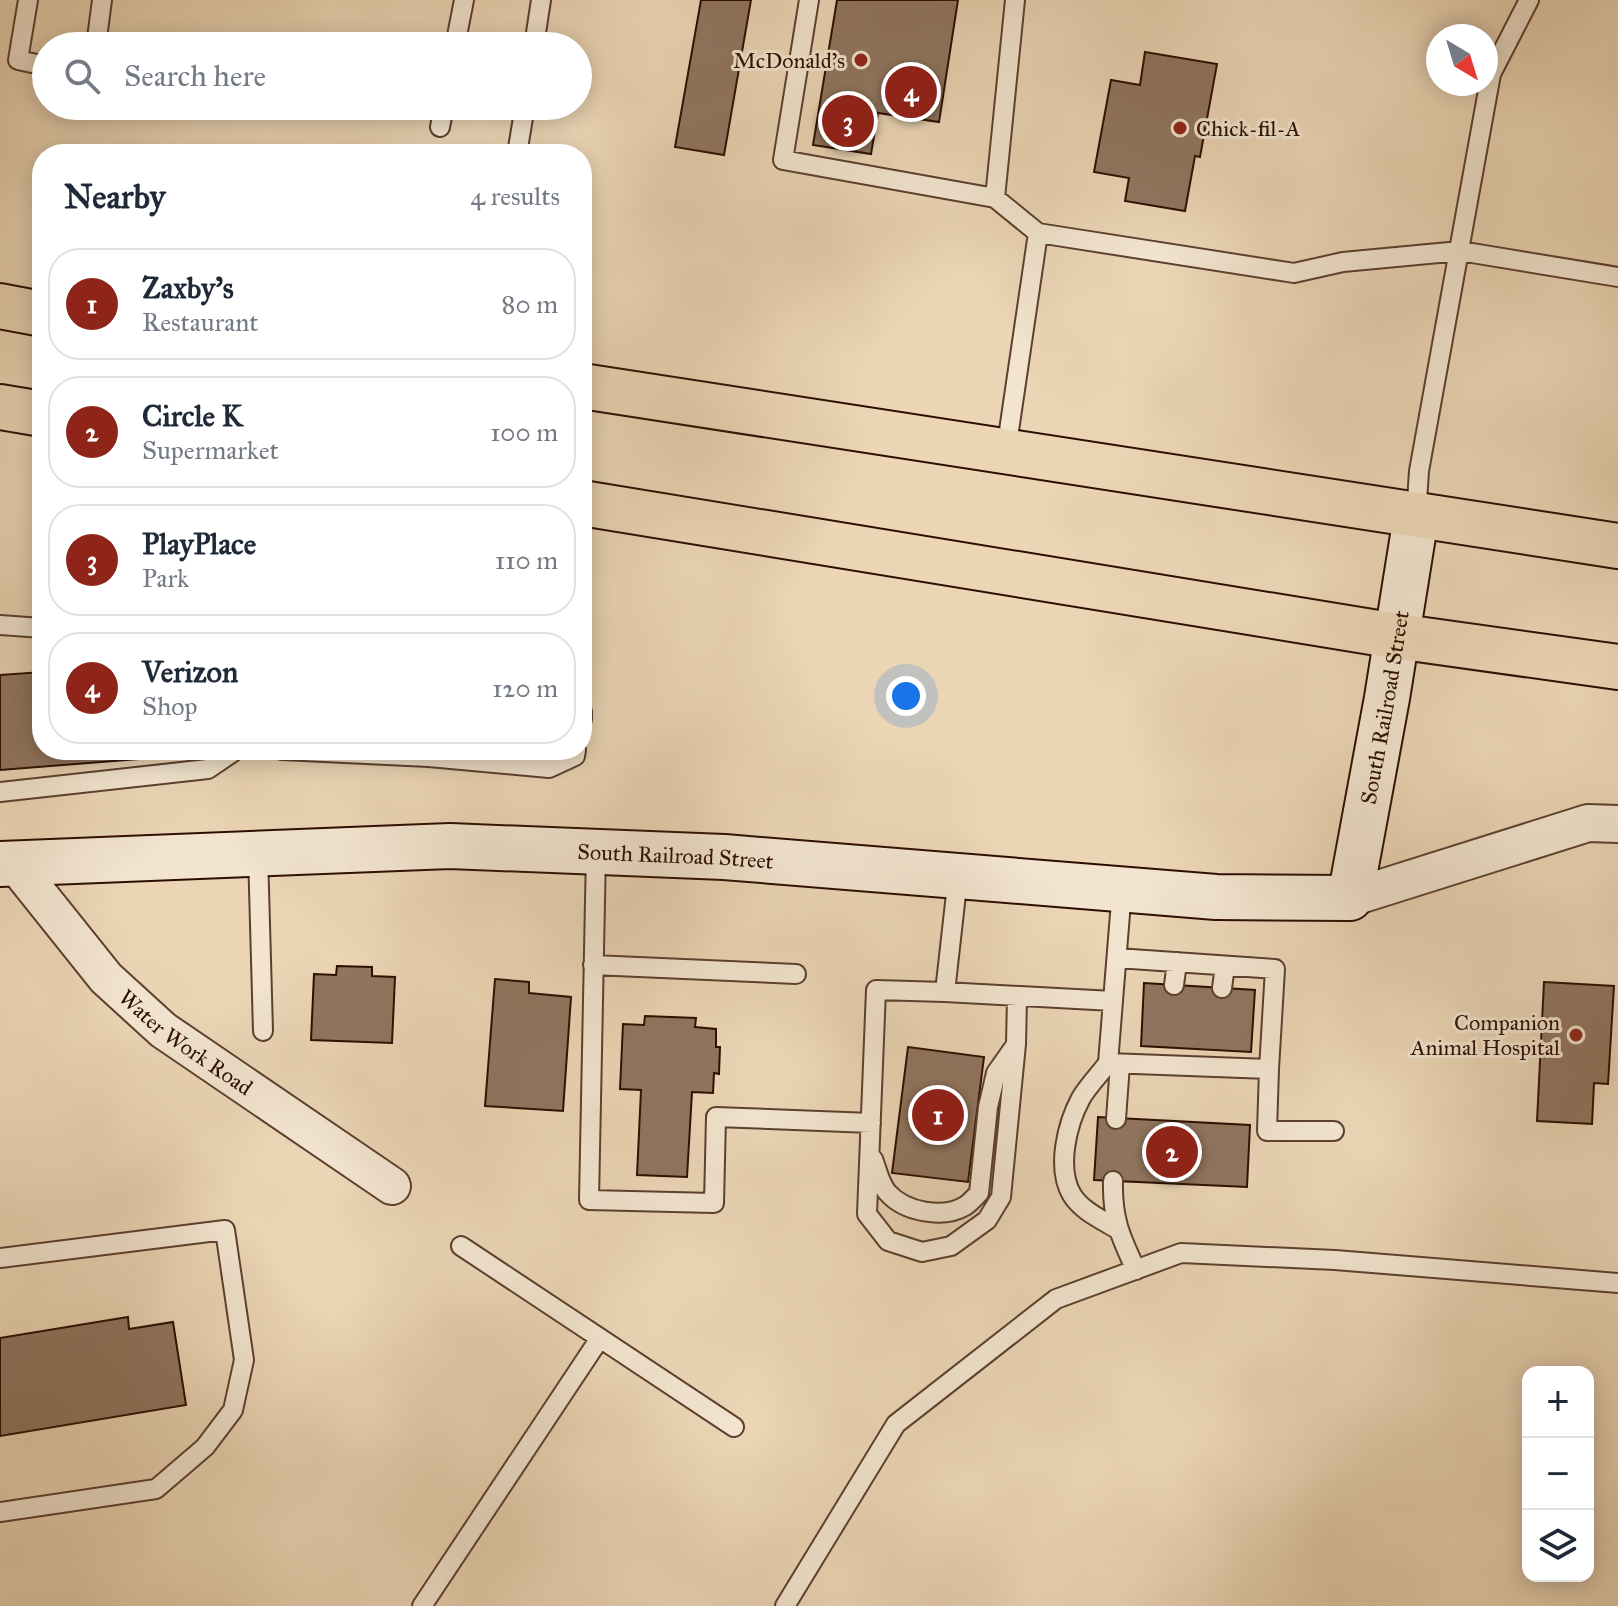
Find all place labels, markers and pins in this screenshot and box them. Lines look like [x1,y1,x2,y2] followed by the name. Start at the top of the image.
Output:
[733,47,845,74] place label: McDonald's
[852,51,870,69] marker: McDonald's
[885,62,937,122] pin: 4
[822,91,874,151] pin: 3
[1196,115,1300,142] place label: Chick-fil-A
[1171,119,1189,137] marker: Chick-fil-A
[1410,1009,1560,1061] place label: Companion Animal Hospital
[1567,1026,1585,1044] marker: Companion Animal Hospital
[912,1085,964,1145] pin: 1
[1146,1122,1198,1182] pin: 2

